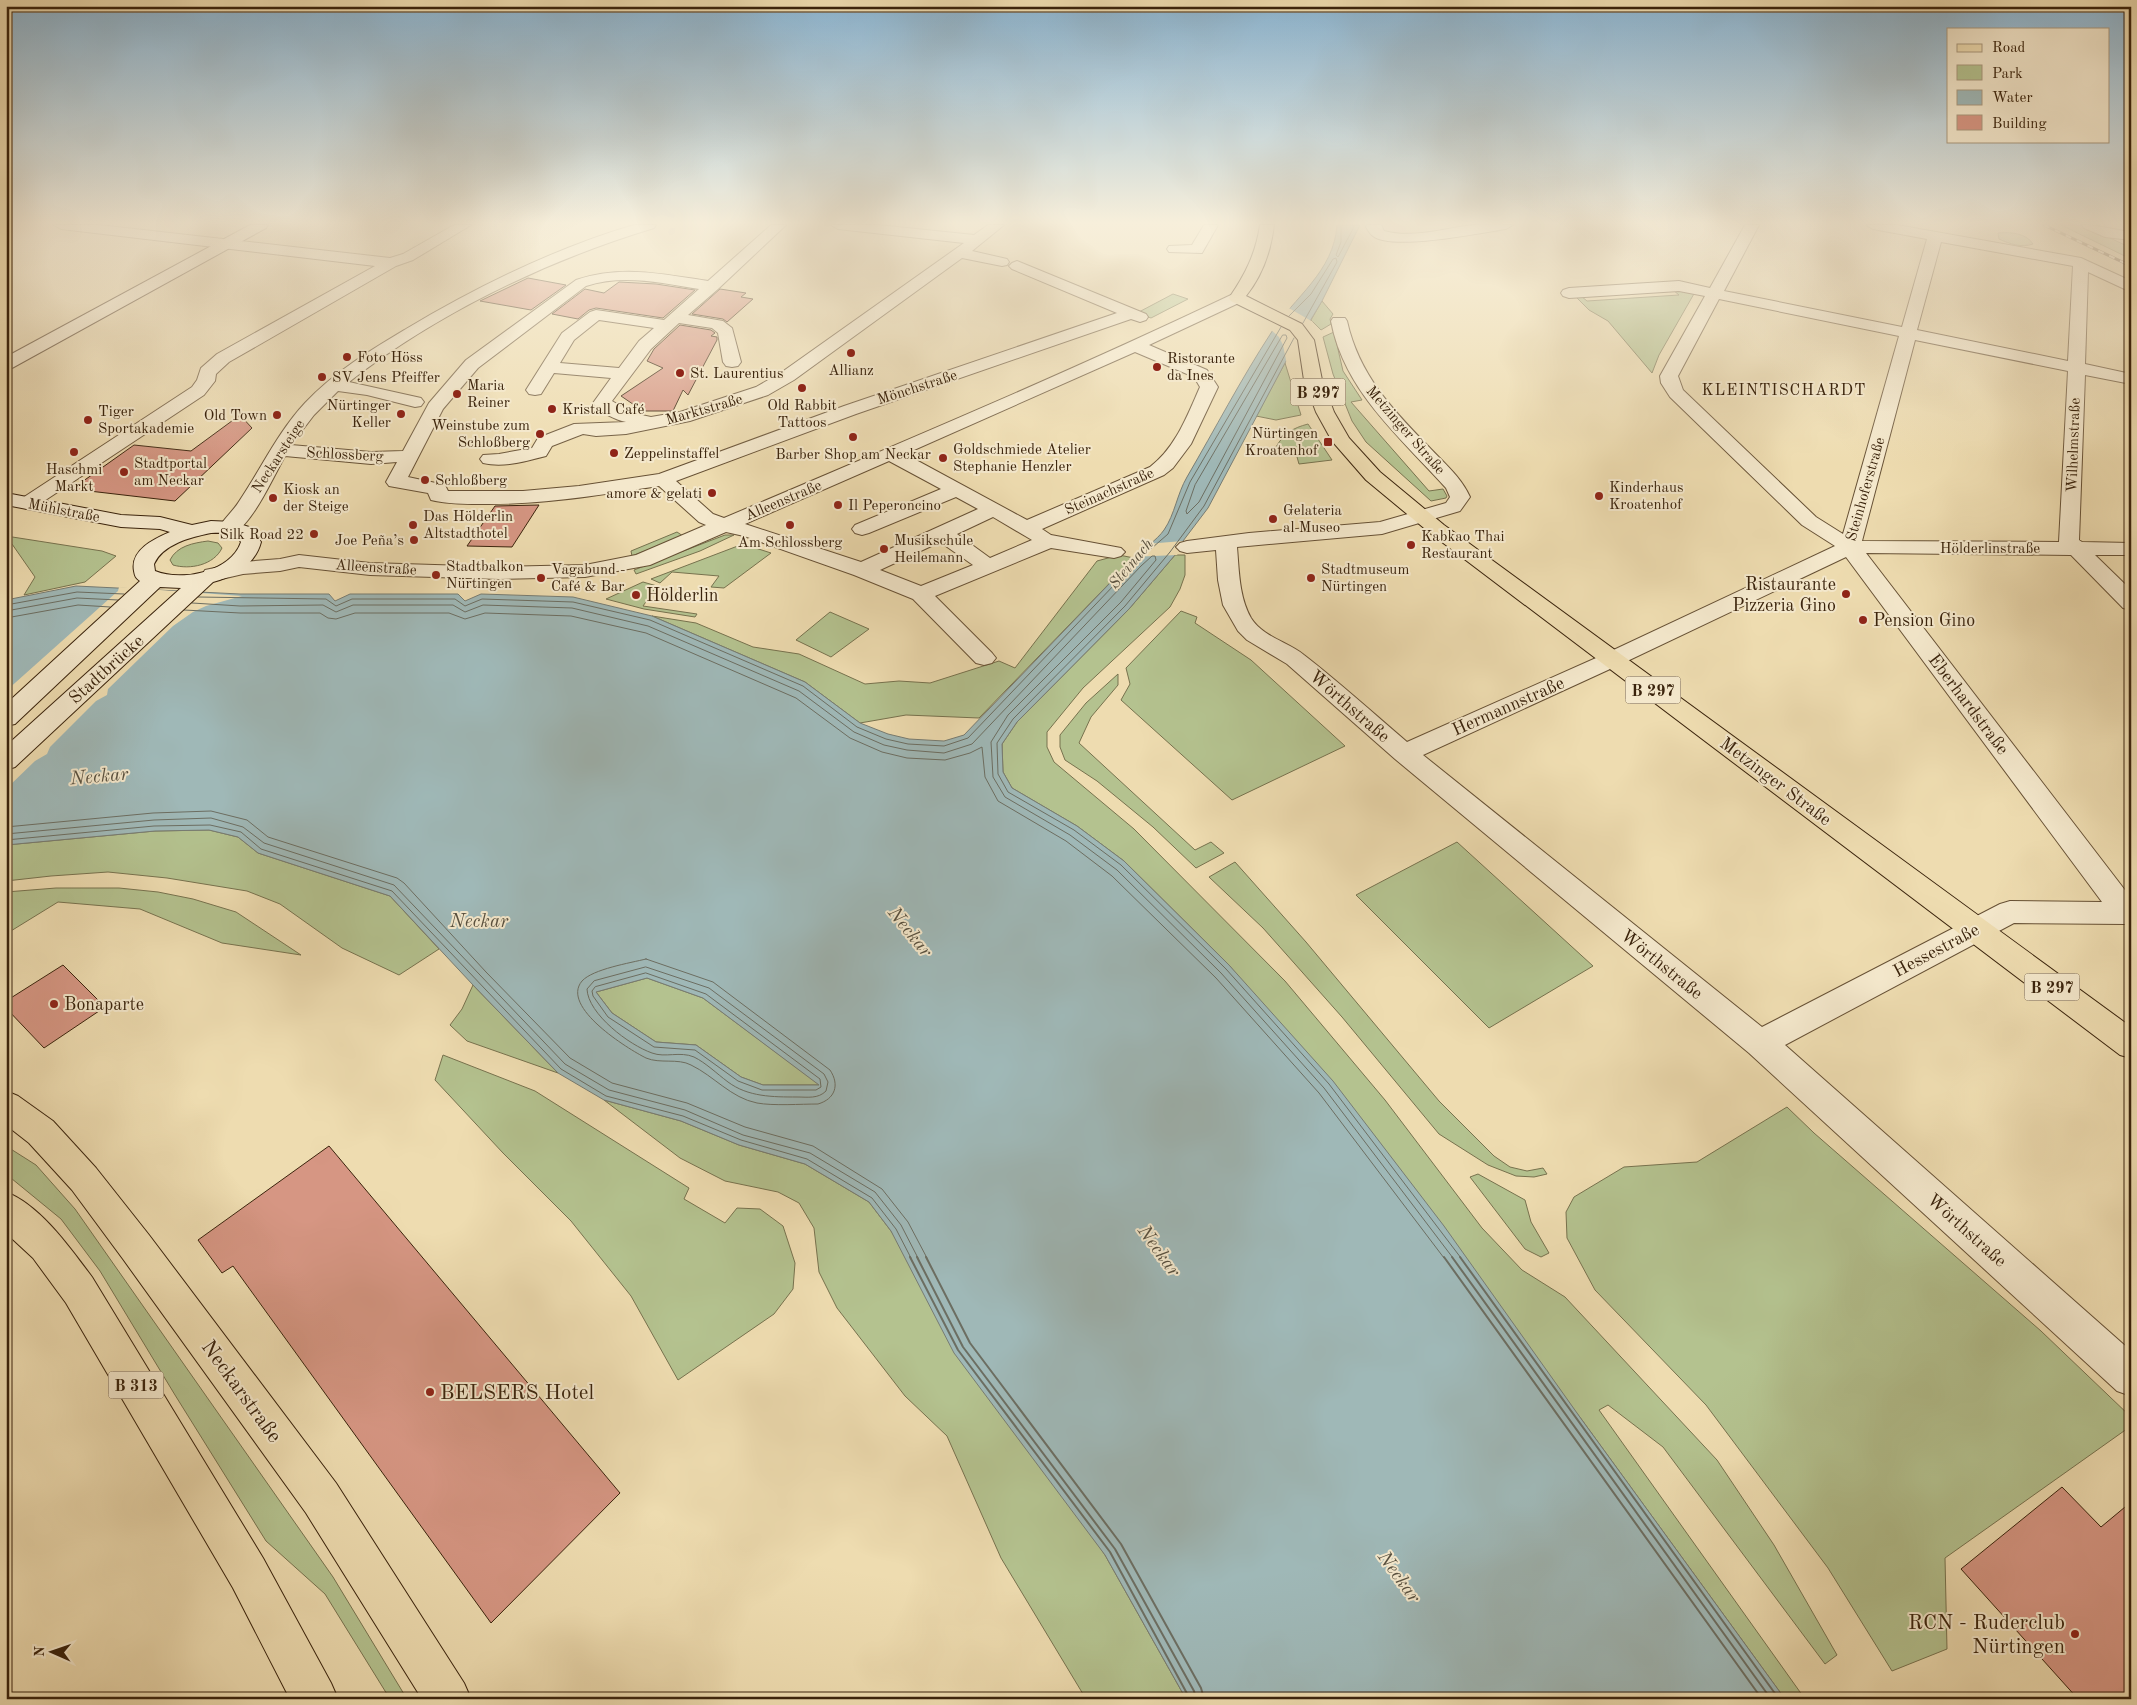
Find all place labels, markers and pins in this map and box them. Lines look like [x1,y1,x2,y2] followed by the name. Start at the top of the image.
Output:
[845,347,857,359] marker: Allianz
[341,351,353,363] marker: Foto Höss
[357,351,423,366] place label: Foto Höss
[1167,352,1235,384] place label: Ristorante da Ines
[1151,361,1163,373] marker: Ristorante da Ines
[828,364,874,379] place label: Allianz
[674,367,686,379] marker: St. Laurentius
[690,367,783,382] place label: St. Laurentius
[316,371,328,383] marker: SV Jens Pfeiffer
[332,371,440,386] place label: SV Jens Pfeiffer
[467,379,510,411] place label: Maria Reiner
[796,382,808,394] marker: Old Rabbit Tattoos
[451,388,463,400] marker: Maria Reiner
[327,399,391,431] place label: Nürtinger Keller
[767,399,837,431] place label: Old Rabbit Tattoos
[546,403,558,415] marker: Kristall Café
[562,403,644,418] place label: Kristall Café
[98,405,194,437] place label: Tiger Sportakademie
[395,408,407,420] marker: Nürtinger Keller
[204,409,267,424] place label: Old Town
[271,409,283,421] marker: Old Town
[82,414,94,426] marker: Tiger Sportakademie
[431,419,530,451] place label: Weinstube zum Schloßberg
[1245,427,1319,459] place label: Nürtingen Kroatenhof
[534,428,546,440] marker: Weinstube zum Schloßberg
[847,431,859,443] marker: Barber Shop am Neckar
[1322,436,1334,448] marker: Nürtingen Kroatenhof
[953,443,1091,475] place label: Goldschmiede Atelier Stephanie Henzler
[68,446,80,458] marker: Haschmi Markt
[608,447,620,459] marker: Zeppelinstaffel
[624,447,719,462] place label: Zeppelinstaffel
[775,448,931,463] place label: Barber Shop am Neckar
[937,452,949,464] marker: Goldschmiede Atelier Stephanie Henzler
[134,457,207,489] place label: Stadtportal am Neckar
[46,463,102,495] place label: Haschmi Markt
[118,466,130,478] marker: Stadtportal am Neckar
[419,474,431,486] marker: Schloßberg
[435,474,507,489] place label: Schloßberg
[1609,481,1683,513] place label: Kinderhaus Kroatenhof
[283,483,349,515] place label: Kiosk an der Steige
[606,487,702,502] place label: amore & gelati
[706,487,718,499] marker: amore & gelati
[1593,490,1605,502] marker: Kinderhaus Kroatenhof
[267,492,279,504] marker: Kiosk an der Steige
[832,499,844,511] marker: Il Peperoncino
[848,499,941,514] place label: Il Peperoncino
[1283,504,1343,536] place label: Gelateria al Museo
[423,510,513,542] place label: Das Hölderlin Altstadthotel
[1267,513,1279,525] marker: Gelateria al Museo
[407,519,419,531] marker: Das Hölderlin Altstadthotel
[784,519,796,531] marker: Am Schlossberg
[220,528,304,543] place label: Silk Road 22
[308,528,320,540] marker: Silk Road 22
[1421,530,1505,562] place label: Kabkao Thai Restaurant
[335,534,404,549] place label: Joe Peña’s
[408,534,420,546] marker: Joe Peña’s
[894,534,973,566] place label: Musikschule Heilemann
[738,536,842,551] place label: Am Schlossberg
[1405,539,1417,551] marker: Kabkao Thai Restaurant
[878,543,890,555] marker: Musikschule Heilemann
[446,560,524,592] place label: Stadtbalkon Nürtingen
[551,563,626,595] place label: Vagabund - Café & Bar
[1321,563,1409,595] place label: Stadtmuseum Nürtingen
[430,569,442,581] marker: Stadtbalkon Nürtingen
[535,572,547,584] marker: Vagabund - Café & Bar
[1305,572,1317,584] marker: Stadtmuseum Nürtingen
[1732,576,1836,615] place label: Ristaurante Pizzeria Gino
[646,587,719,605] place label: Hölderlin
[1840,588,1852,600] marker: Ristaurante Pizzeria Gino
[630,589,642,601] marker: Hölderlin
[1873,612,1975,630] place label: Pension Gino
[1857,614,1869,626] marker: Pension Gino
[64,996,144,1014] place label: Bonaparte
[48,998,60,1010] marker: Bonaparte
[440,1383,594,1404] place label: BELSERS Hotel
[424,1386,436,1398] marker: BELSERS Hotel
[1908,1613,2065,1658] place label: RCN - Ruderclub Nürtingen
[2069,1628,2081,1640] marker: RCN - Ruderclub Nürtingen

